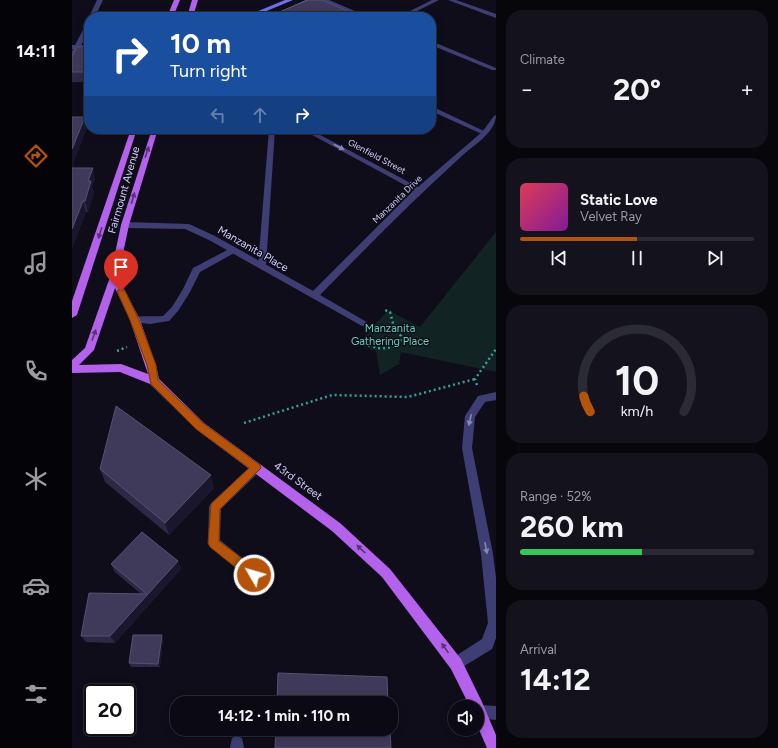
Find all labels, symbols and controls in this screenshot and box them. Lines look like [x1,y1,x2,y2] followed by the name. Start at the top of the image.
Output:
[170,26,231,60] text: 10 m
[104,28,156,80] icon: right
[16,40,56,62] text: 14:11
[520,52,565,67] text: Climate
[170,60,247,82] text: Turn right
[613,71,661,108] text: 20°
[520,76,534,103] text: −
[740,76,754,103] text: +
[207,104,229,126] icon: left
[249,104,271,126] icon: ahead
[291,104,313,126] icon: right
[346,136,408,176] street label: Glenfield Street
[22,142,50,170] icon: directions
[333,144,344,151] one-way arrow
[105,145,143,235] street label: Fairmount Avenue
[144,146,150,158] one-way arrow
[370,173,424,225] street label: Manzanita Drive
[580,191,658,209] text: Static Love
[130,192,136,204] one-way arrow
[580,209,642,224] text: Velvet Ray
[215,223,291,275] street label: Manzanita Place
[97,227,103,239] one-way arrow
[548,247,570,269] icon: previous
[626,247,648,269] icon: pause
[704,247,726,269] icon: next
[22,249,50,277] icon: music
[104,250,138,291] pin
[110,256,132,278] icon: arrive
[351,322,429,348] park label: Manzanita Gathering Place
[91,329,97,341] one-way arrow
[615,355,659,405] text: 10
[22,357,50,385] icon: phone
[621,402,653,420] text: km/h
[467,413,473,426] one-way arrow
[271,459,325,503] street label: 43rd Street
[22,465,50,493] icon: climate
[520,489,591,504] text: Range · 52%
[520,508,624,545] text: 260 km
[483,542,489,554] one-way arrow
[356,545,366,554] one-way arrow
[233,554,275,596] position arrow
[22,572,50,600] icon: car
[520,642,557,657] text: Arrival
[441,643,449,654] one-way arrow
[520,661,591,698] text: 14:12
[22,680,50,708] icon: filters
[84,684,136,736] speed limit sign: 20
[448,700,484,736] map controls
[448,700,484,736] button: sound
[218,707,350,725] text: 14:12 · 1 min · 110 m

